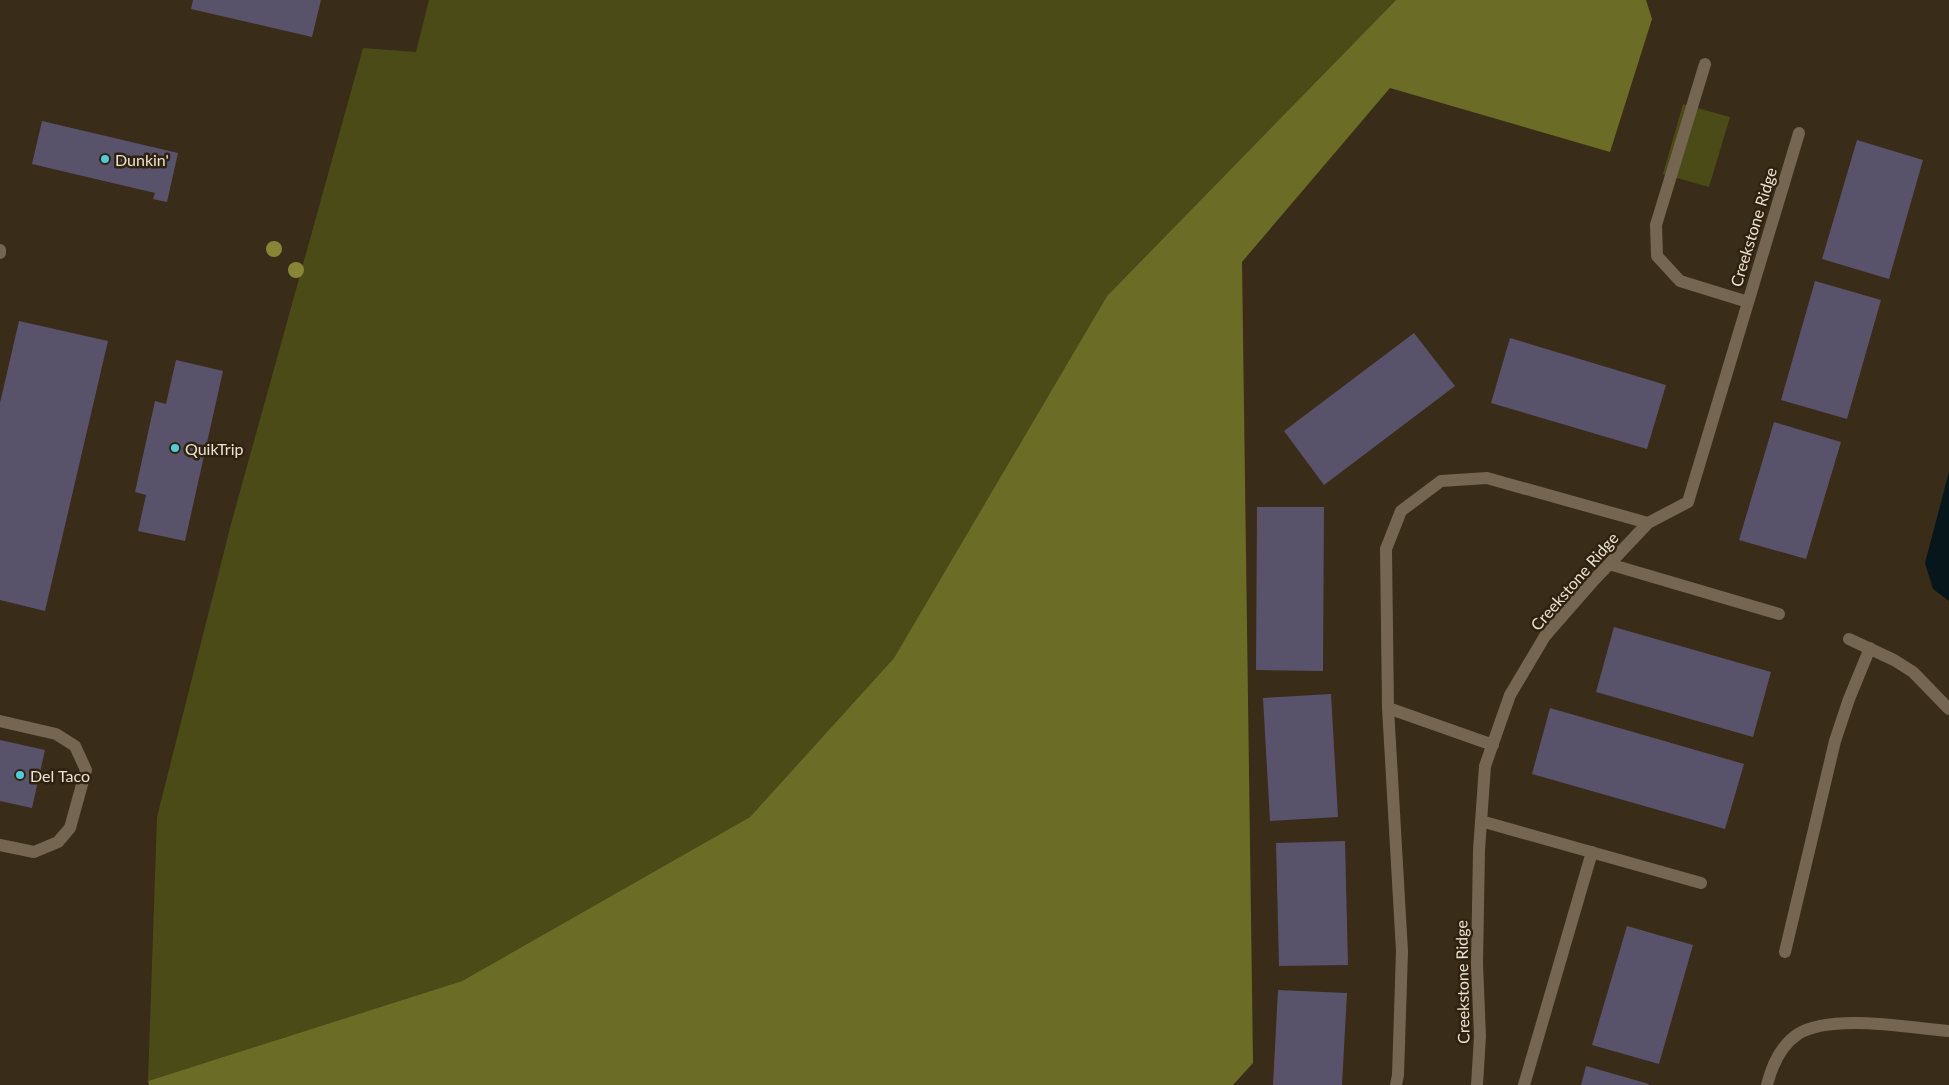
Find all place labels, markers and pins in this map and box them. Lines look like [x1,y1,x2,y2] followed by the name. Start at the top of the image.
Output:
[115,150,169,169] place label: Dunkin'
[99,153,111,165] marker: Dunkin'
[185,439,244,458] place label: QuikTrip
[169,442,181,454] marker: QuikTrip
[30,766,90,785] place label: Del Taco
[14,769,26,781] marker: Del Taco

